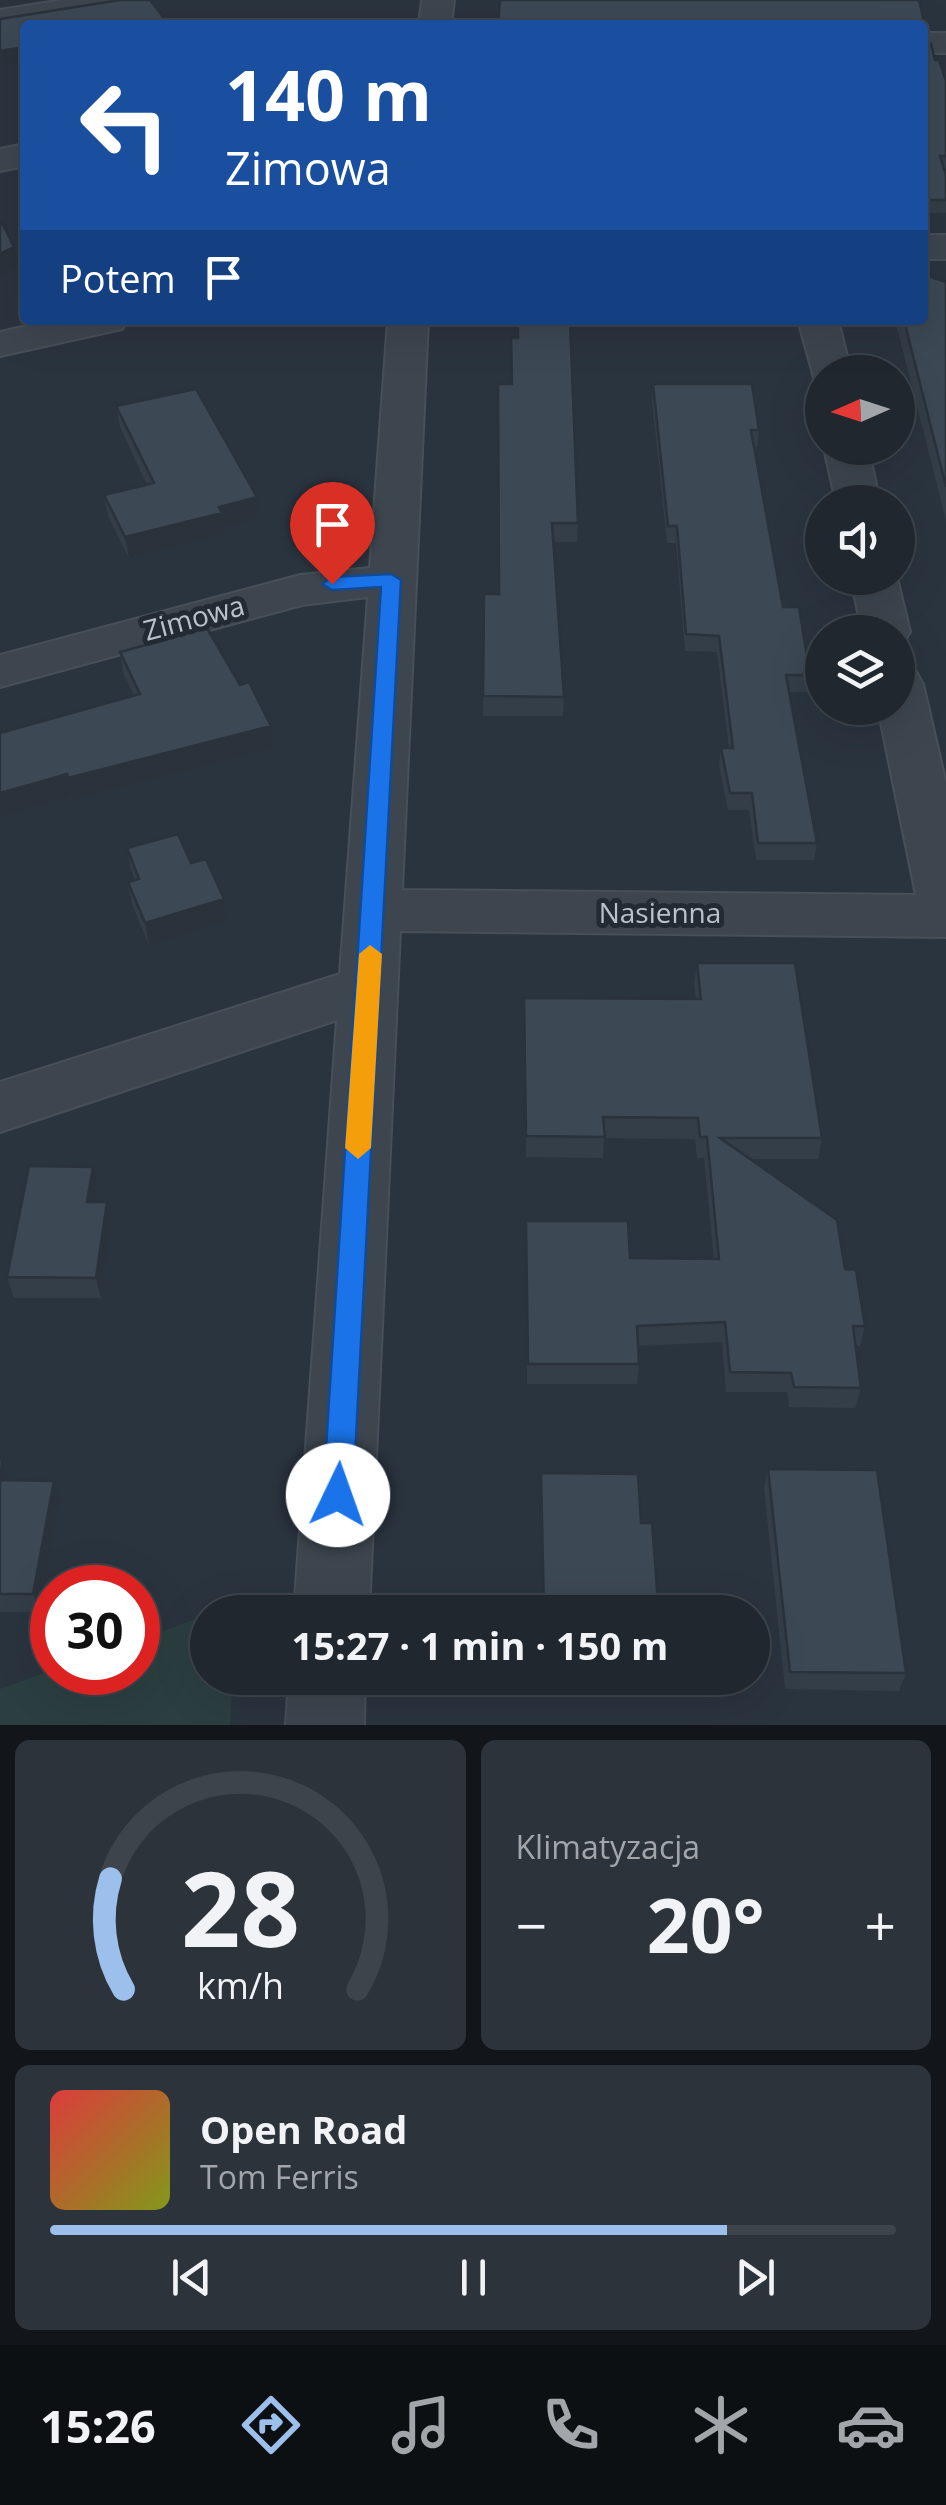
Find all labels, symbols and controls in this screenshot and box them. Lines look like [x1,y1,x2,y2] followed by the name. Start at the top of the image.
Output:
[225,46,432,142] text: 140 m
[60,60,190,190] icon: left
[225,137,391,198] text: Zimowa
[196,250,251,305] icon: arrive
[60,252,176,304] text: Potem
[805,355,915,465] north arrow
[805,355,915,725] map controls
[290,482,375,585] pin
[805,485,915,595] button: sound
[305,497,360,552] icon: arrive
[139,585,248,649] street label: Zimowa
[805,615,915,725] button: layers
[599,893,721,931] street label: Nasienna
[286,1443,390,1547] position arrow
[30,1565,160,1695] speed limit sign: 30
[292,1619,668,1671] text: 15:27 · 1 min · 150 m
[516,1825,700,1868] text: Klimatyzacja
[181,1836,300,1977] text: 28
[647,1873,765,1975] text: 20°
[516,1887,547,1962] text: −
[865,1887,896,1962] text: +
[197,1961,284,2009] text: km/h
[200,2103,407,2155] text: Open Road
[200,2155,359,2198] text: Tom Ferris
[164,2250,219,2305] icon: previous
[446,2250,501,2305] icon: pause
[728,2250,783,2305] icon: next
[236,2390,306,2460] icon: directions
[386,2390,456,2460] icon: music
[536,2390,606,2460] icon: phone
[686,2390,756,2460] icon: climate
[836,2390,906,2460] icon: car
[40,2395,156,2456] text: 15:26

